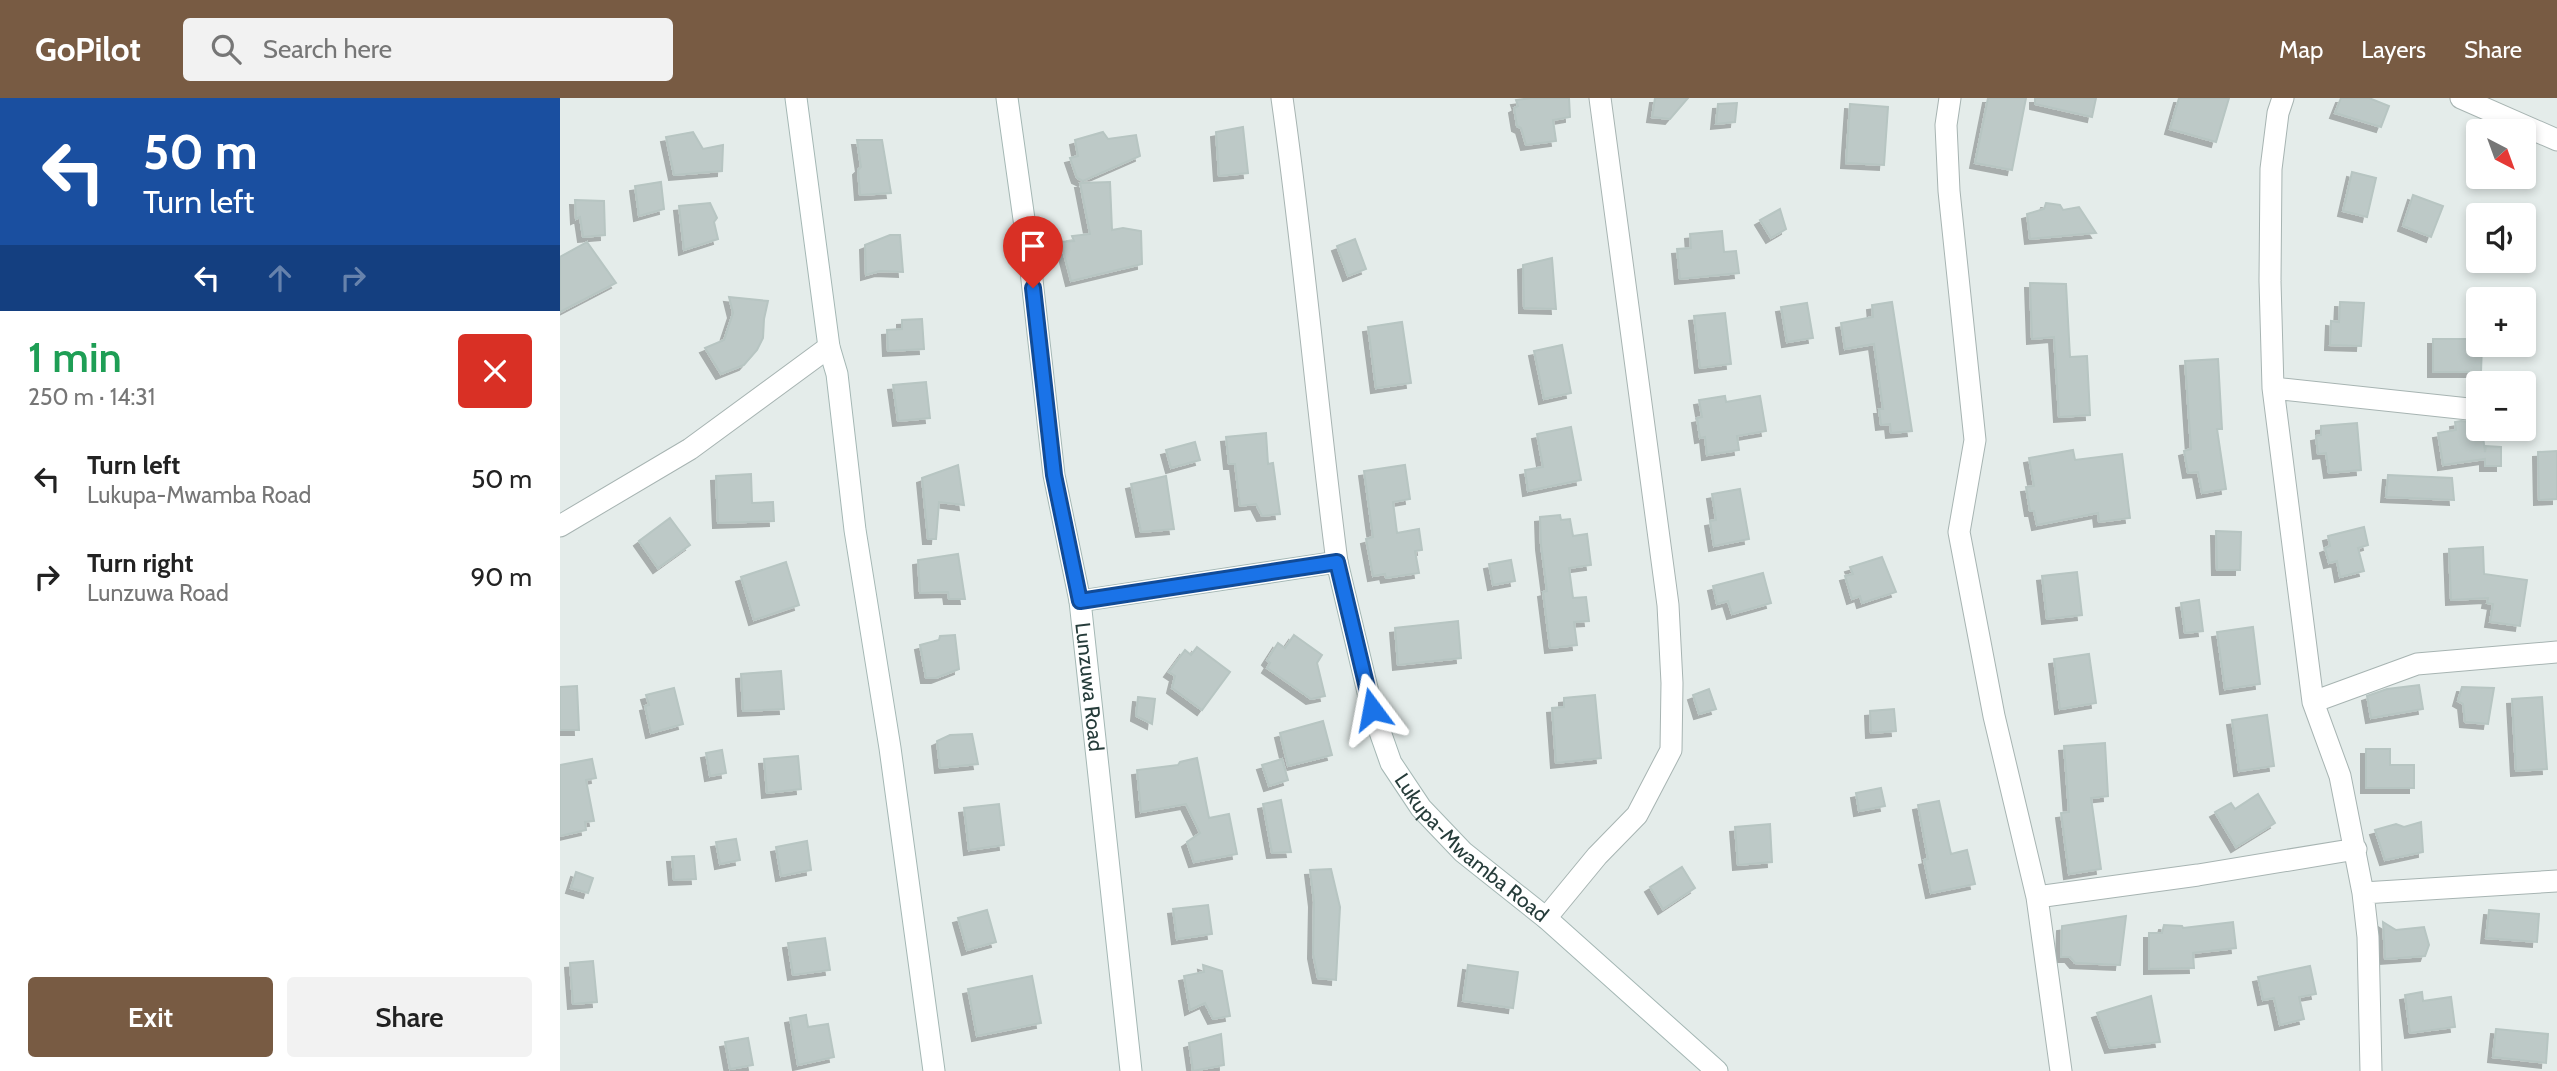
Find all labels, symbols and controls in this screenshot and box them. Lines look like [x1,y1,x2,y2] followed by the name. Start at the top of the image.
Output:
[183,18,673,81] search box
[35,29,141,69] text: GoPilot
[207,30,245,68] icon: search
[263,33,392,65] text: Search here
[2279,35,2323,64] text: Map
[2361,35,2426,64] text: Layers
[2464,35,2522,64] text: Share
[2466,119,2536,189] north arrow
[2466,119,2536,441] map controls
[143,122,258,181] text: 50 m
[28,126,119,217] icon: left
[143,182,254,221] text: Turn left
[2466,203,2536,273] button: sound
[1003,216,1063,288] pin
[1014,227,1052,265] icon: arrive
[188,259,226,297] icon: left
[261,259,299,297] icon: ahead
[334,259,372,297] icon: right
[2466,287,2536,357] button: +
[28,331,122,383] text: 1 min
[458,334,532,408] button: close
[2466,371,2536,441] button: −
[28,383,155,411] text: 250 m · 14:31
[87,449,180,481] text: Turn left
[28,460,66,498] icon: left
[471,463,532,495] text: 50 m
[87,481,311,509] text: Lukupa-Mwamba Road
[87,547,193,579] text: Turn right
[28,558,66,596] icon: right
[470,561,532,593] text: 90 m
[87,579,229,607] text: Lunzuwa Road
[1070,621,1109,753] street label: Lunzuwa Road
[1335,672,1409,746] position arrow
[1389,768,1553,927] street label: Lukupa-Mwamba Road
[28,977,273,1057] button: Exit
[287,977,532,1057] button: Share

